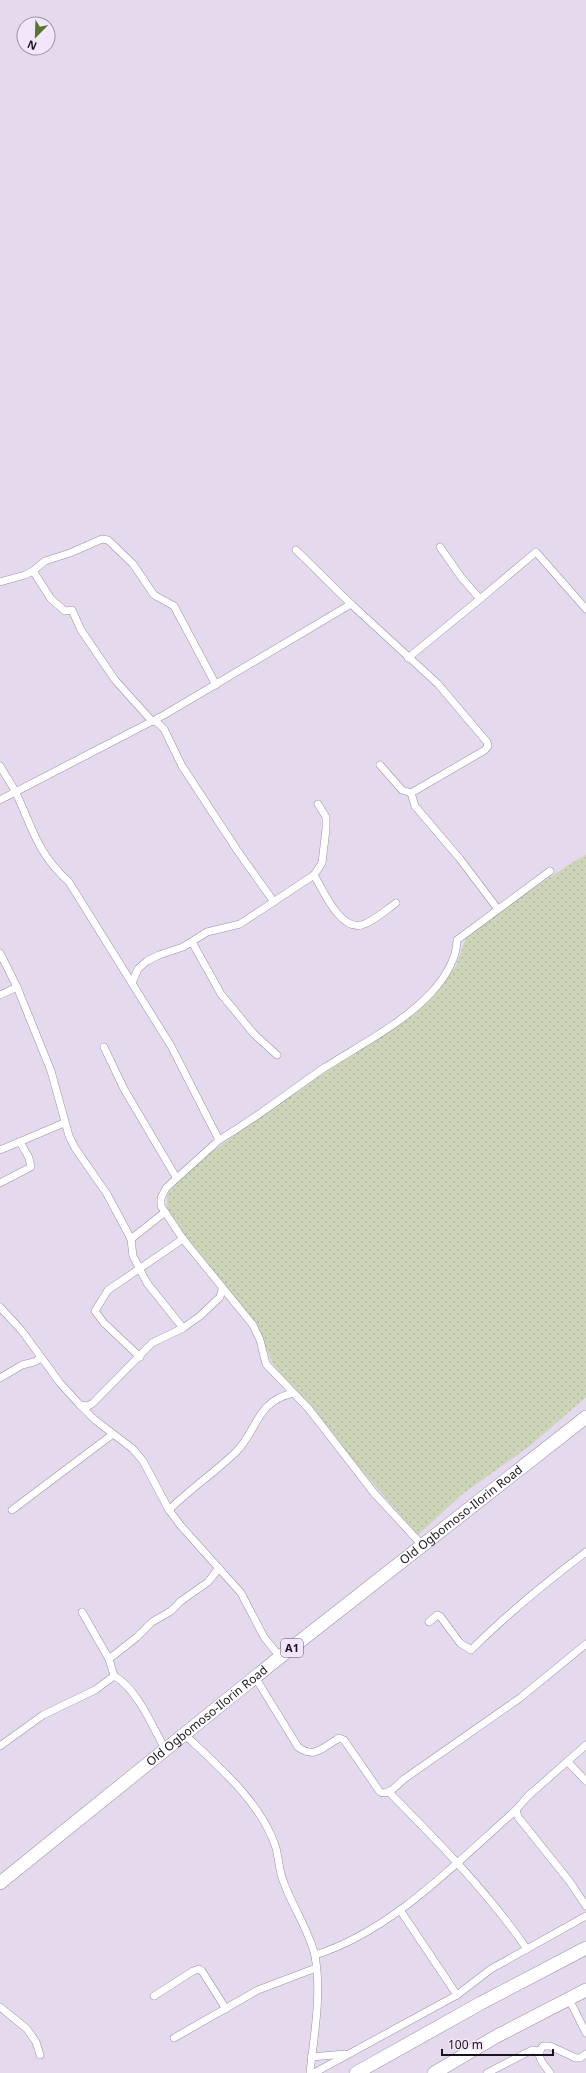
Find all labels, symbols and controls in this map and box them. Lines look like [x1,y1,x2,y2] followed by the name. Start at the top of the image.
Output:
[16,16,56,56] north arrow
[25,37,39,54] text: N
[396,1461,526,1568] street label: Old Ogbomoso-Ilorin Road
[281,1639,303,1657] road number: A1
[142,1661,271,1770] street label: Old Ogbomoso-Ilorin Road
[442,2031,553,2057] scale bar
[448,2036,483,2053] text: 100 m

